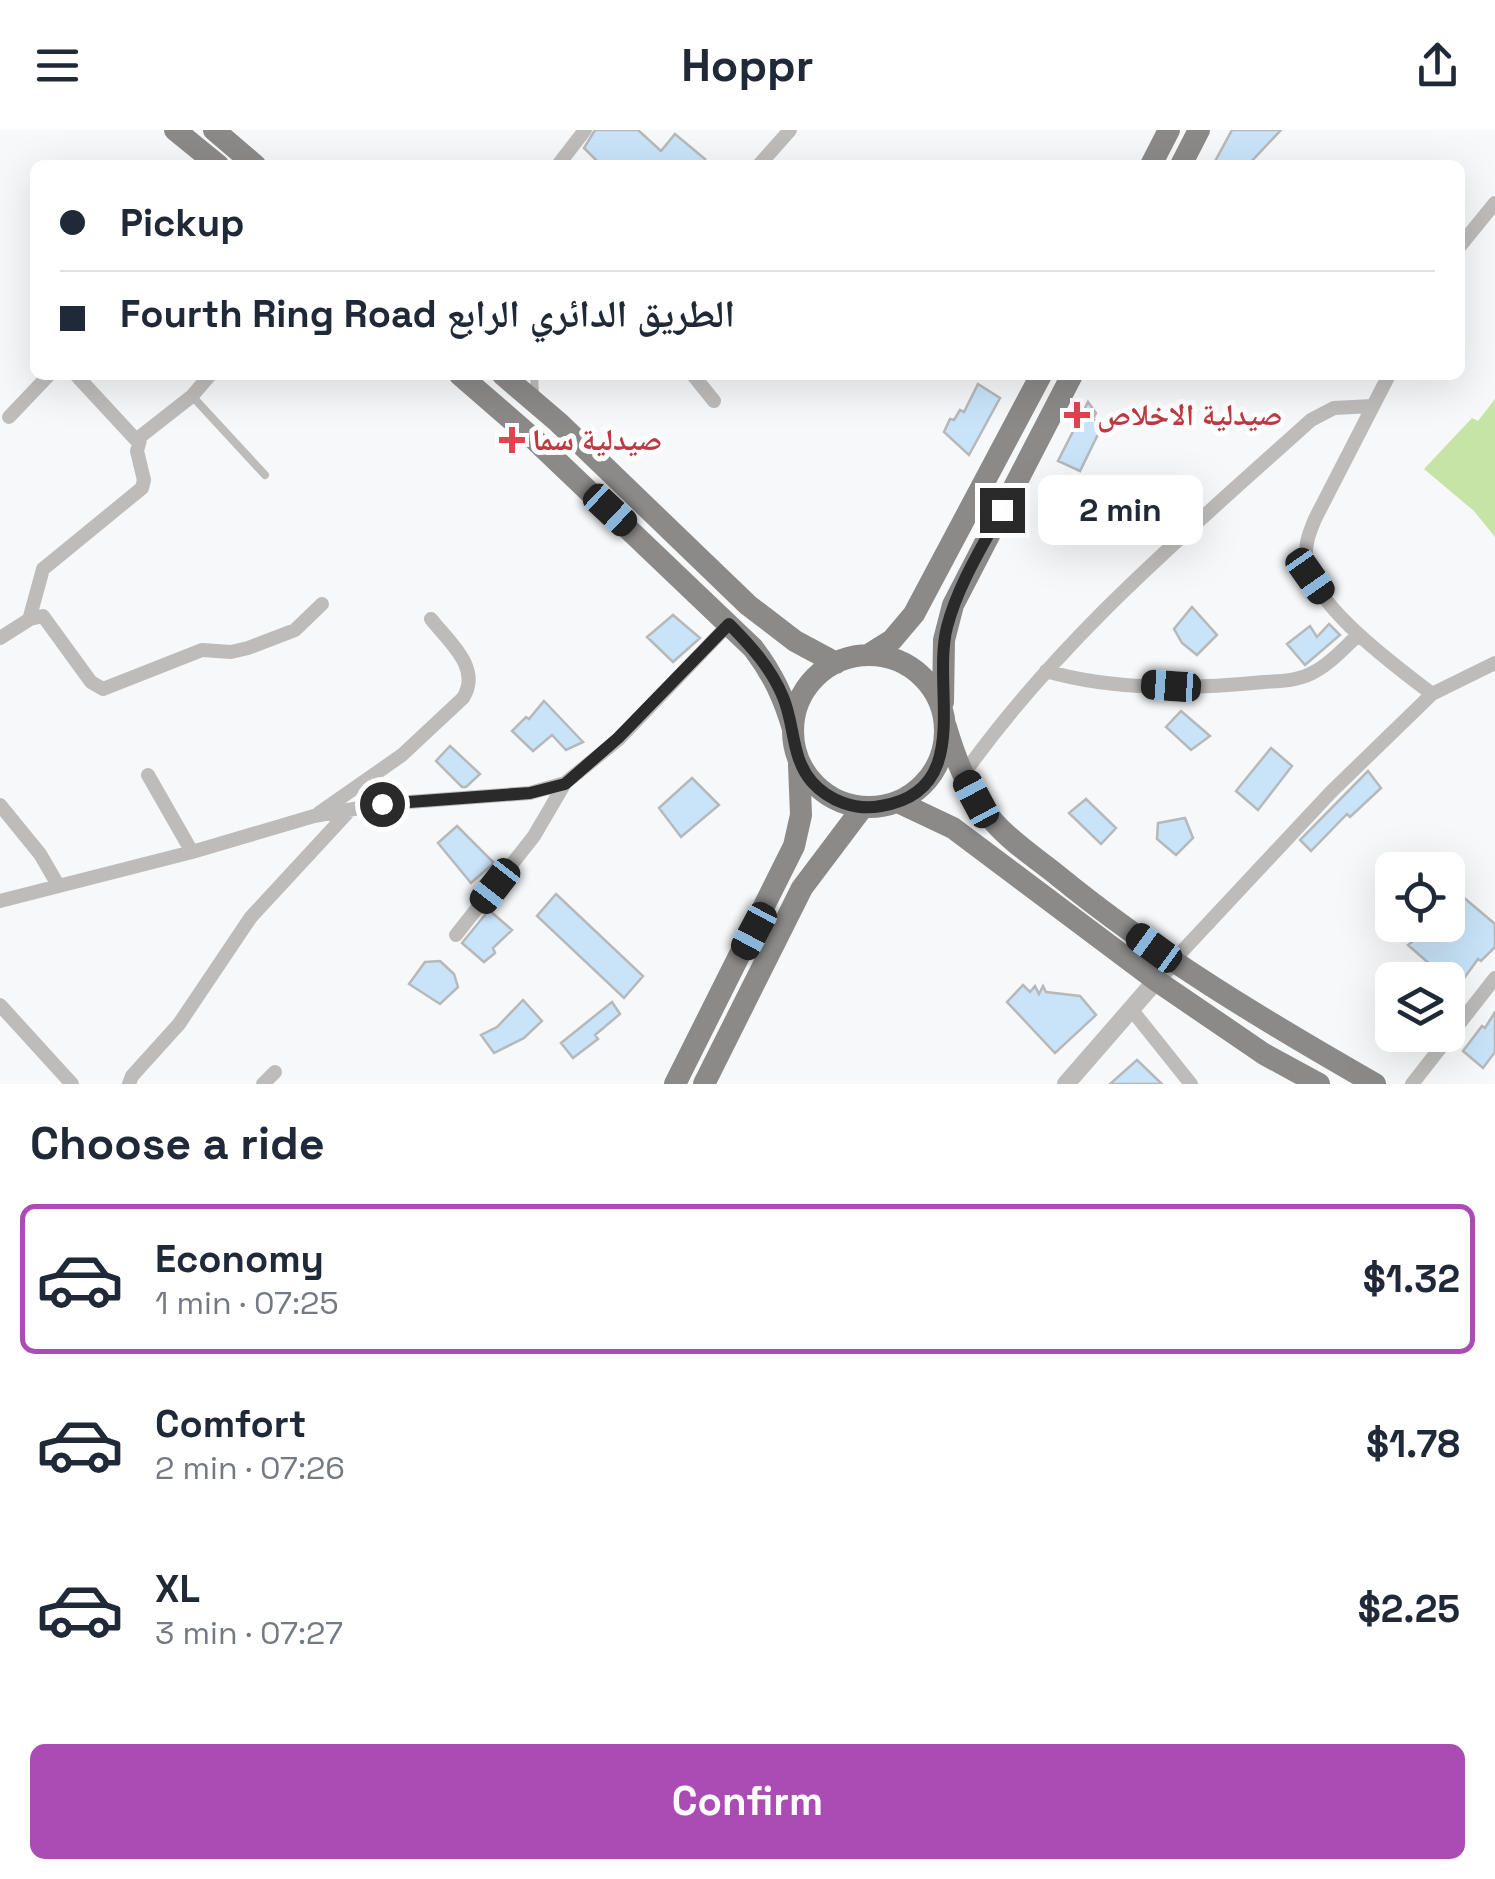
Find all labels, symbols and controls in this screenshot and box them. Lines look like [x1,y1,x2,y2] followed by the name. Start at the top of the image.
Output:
[681,37,814,94] text: Hoppr
[30,38,85,93] icon: menu
[1410,38,1465,93] icon: share
[120,199,244,247] text: Pickup
[120,290,735,338] text: Fourth Ring Road الطريق الدائري الرابع
[1097,395,1282,434] place label: صيدلية الاخلاص
[1066,404,1088,426] marker: صيدلية الاخلاص
[532,420,662,459] place label: صيدلية سما
[501,429,523,451] marker: صيدلية سما
[1037,475,1202,545] callout: 2 min
[578,479,642,541] car
[980,488,1025,533] route end
[1079,490,1162,530] text: 2 min
[1281,543,1339,609] car
[1140,669,1202,703] car
[949,765,1003,833] car
[360,782,405,827] route start
[1375,852,1465,1052] map controls
[1375,852,1465,942] button: locate
[465,853,525,919] car
[727,897,781,965] car
[1121,918,1187,978] car
[1375,962,1465,1052] button: layers
[30,1115,325,1172] text: Choose a ride
[35,1234,125,1324] icon: car
[155,1235,324,1283] text: Economy
[1363,1255,1460,1303] text: $1.32
[155,1283,339,1323] text: 1 min · 07:25
[35,1399,125,1489] icon: car
[155,1400,306,1448] text: Comfort
[1366,1420,1460,1468] text: $1.78
[155,1448,345,1488] text: 2 min · 07:26
[35,1564,125,1654] icon: car
[155,1565,200,1613] text: XL
[1358,1585,1460,1633] text: $2.25
[155,1613,343,1653] text: 3 min · 07:27
[30,1744,1465,1859] button: Confirm

